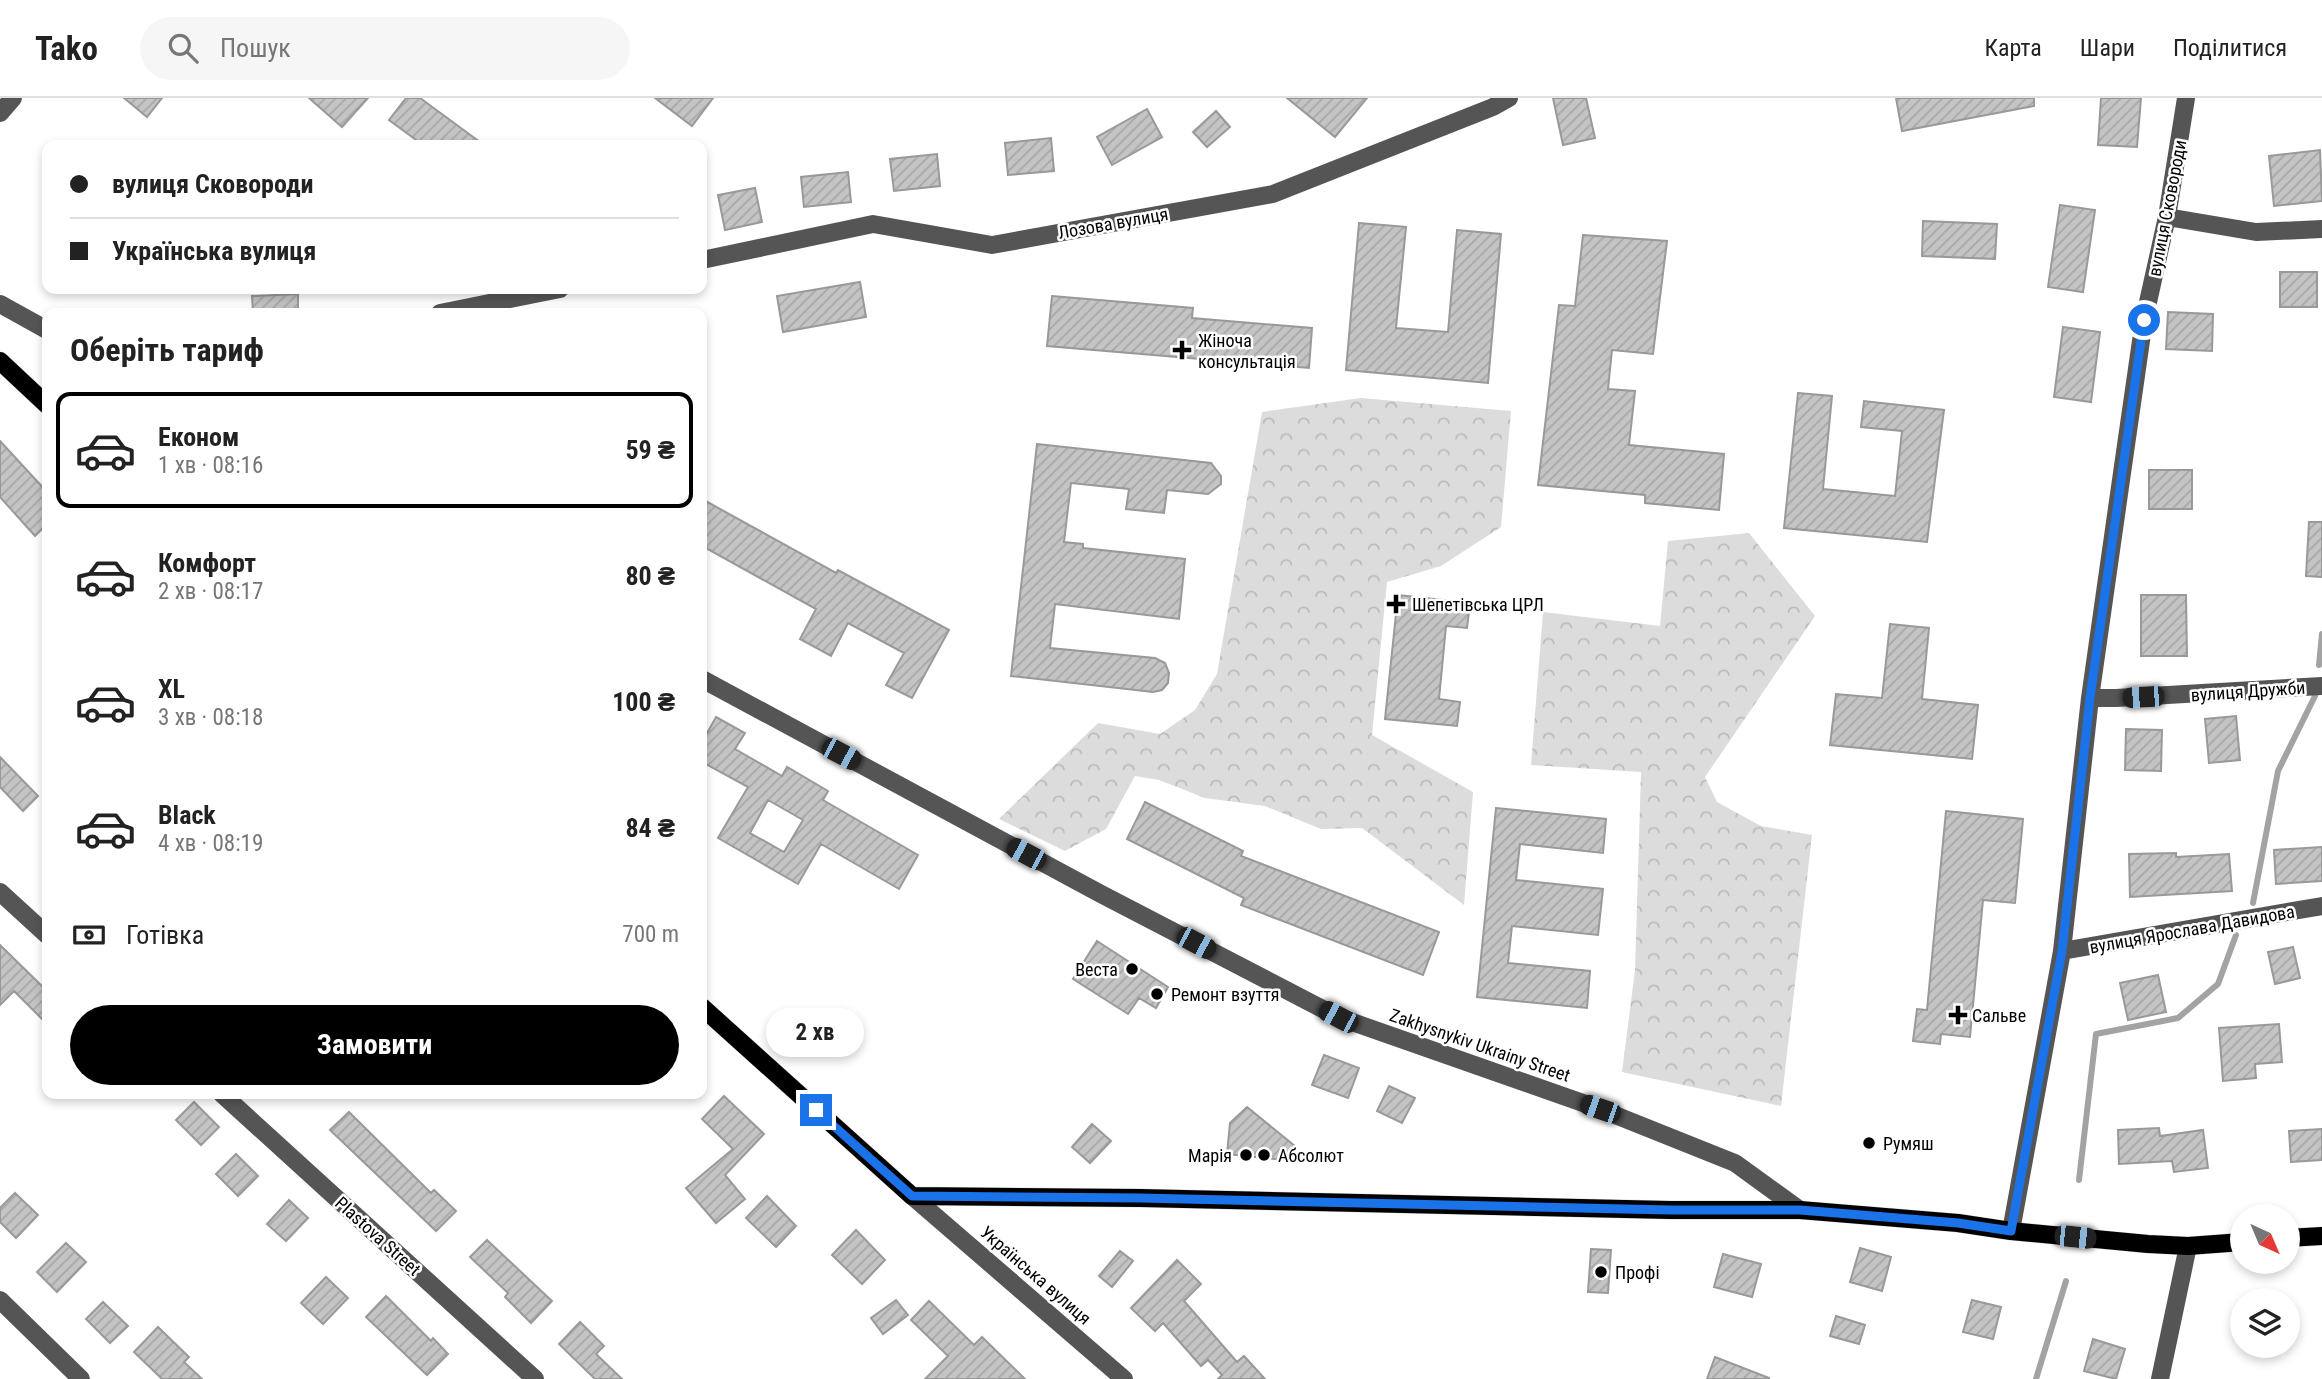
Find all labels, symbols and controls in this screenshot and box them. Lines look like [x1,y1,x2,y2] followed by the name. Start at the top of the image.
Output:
[140,17,630,80] search box
[35,29,98,68] text: Tako
[164,29,202,67] icon: search
[220,33,291,63] text: Пошук
[1984,34,2042,62] text: Карта
[2080,34,2135,62] text: Шари
[2173,34,2287,62] text: Поділитися
[2143,138,2191,278] street label: вулиця Сковороди
[112,169,313,199] text: вулиця Сковороди
[1056,203,1170,243] street label: Лозова вулиця
[112,236,316,266] text: Українська вулиця
[2128,304,2160,336] route start
[1198,330,1296,372] place label: Жіноча консультація
[70,331,264,369] text: Оберіть тариф
[1172,340,1192,360] marker: Жіноча консультація
[74,419,137,482] icon: car
[158,422,239,452] text: Економ
[625,435,675,465] text: 59 ₴
[158,452,263,479] text: 1 хв · 08:16
[74,545,137,608] icon: car
[158,548,256,578] text: Комфорт
[625,561,675,591] text: 80 ₴
[158,578,263,605] text: 2 хв · 08:17
[1386,594,1406,614] marker: Шепетівська ЦРЛ
[1412,594,1544,615] place label: Шепетівська ЦРЛ
[74,671,137,734] icon: car
[158,674,185,704] text: XL
[2190,677,2306,705] street label: вулиця Дружби
[2122,685,2165,709] car
[612,687,675,717] text: 100 ₴
[158,704,263,731] text: 3 хв · 08:18
[818,735,865,773] car
[74,797,137,860] icon: car
[158,800,216,830] text: Black
[625,813,675,843] text: 84 ₴
[158,830,263,857] text: 4 хв · 08:19
[1003,835,1050,873] car
[2088,901,2296,957] street label: вулиця Ярослава Давидова
[70,916,108,954] icon: cash
[126,920,204,950] text: Готівка
[622,921,679,948] text: 700 m
[1173,924,1220,962] car
[1075,959,1118,980] place label: Веста
[1124,961,1140,977] marker: Веста
[1171,984,1280,1005] place label: Ремонт взуття
[1149,986,1165,1002] marker: Ремонт взуття
[1315,998,1362,1036] car
[1387,1004,1573,1086] street label: Zakhysnykiv Ukrainy Street
[70,1005,679,1085] button: Замовити
[1972,1005,2026,1026] place label: Сальве
[1950,1007,1966,1023] marker: Сальве
[767,1009,865,1058] callout: 2 хв
[796,1019,834,1046] text: 2 хв
[1577,1092,1624,1126] car
[800,1094,832,1126] route end
[1883,1133,1934,1154] place label: Румяш
[1861,1135,1877,1151] marker: Румяш
[1188,1145,1232,1166] place label: Марія
[1278,1145,1344,1166] place label: Абсолют
[1238,1147,1254,1163] marker: Марія
[1256,1147,1272,1163] marker: Абсолют
[331,1192,425,1280] street label: Plastova Street
[2230,1204,2300,1274] north arrow
[2230,1204,2300,1358] map controls
[976,1221,1096,1329] street label: Українська вулиця
[2054,1224,2097,1250] car
[1615,1262,1660,1283] place label: Профі
[1593,1264,1609,1280] marker: Профі
[2230,1288,2300,1358] button: layers

